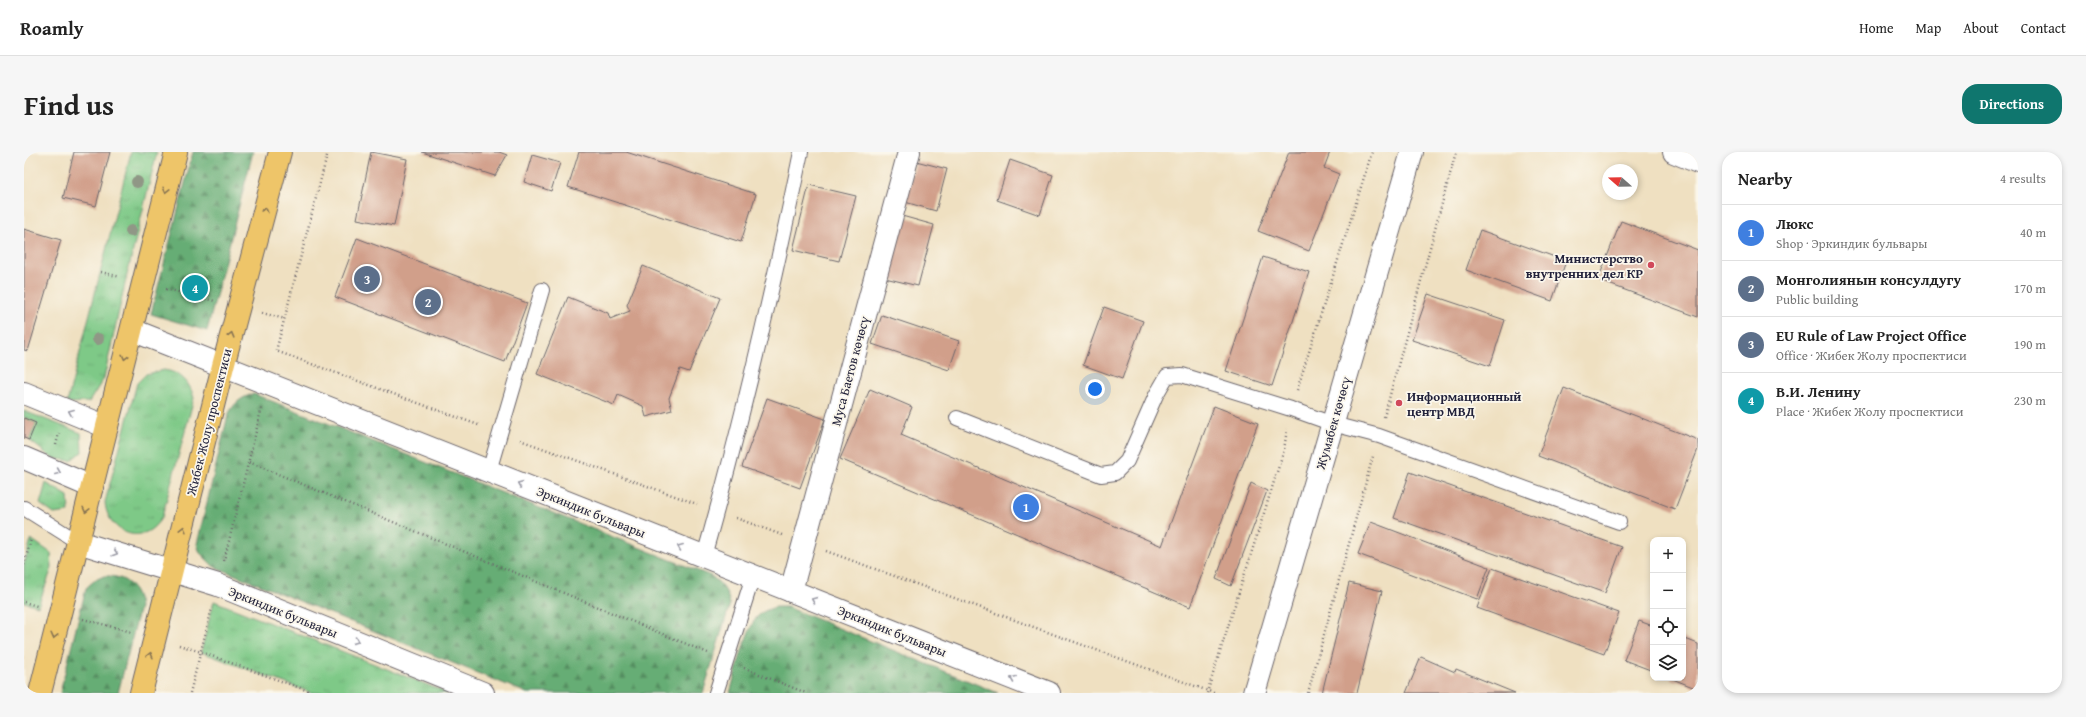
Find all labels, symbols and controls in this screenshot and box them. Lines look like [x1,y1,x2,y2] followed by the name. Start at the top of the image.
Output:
[20,14,84,42] text: Roamly
[1859,18,1894,38] text: Home
[1916,18,1941,38] text: Map
[1963,18,1999,38] text: About
[2021,18,2066,38] text: Contact
[24,84,114,125] text: Find us
[1962,84,2062,124] button: Directions
[1602,164,1638,200] north arrow
[1738,166,1792,191] text: Nearby
[2000,169,2046,188] text: 4 results
[163,187,171,193] one-way arrow
[260,206,268,213] one-way arrow
[1776,213,1814,234] text: Люкс
[1748,223,1754,242] text: 1
[2020,223,2046,242] text: 40 m
[1776,234,1927,253] text: Shop · Эркиндик бульвары
[1526,249,1643,283] place label: Министерство внутренних дел КР
[1646,260,1656,270] marker: Министерство внутренних дел КР
[354,264,380,294] pin: 3
[1776,269,1961,290] text: Монголиянын консулдугу
[182,273,208,303] pin: 4
[1748,279,1754,298] text: 2
[2014,279,2046,298] text: 170 m
[415,287,441,317] pin: 2
[1776,290,1858,309] text: Public building
[826,314,874,428] street label: Муса Баетов көчөсү
[1776,325,1967,346] text: EU Rule of Law Project Office
[226,332,235,339] one-way arrow
[1748,335,1754,354] text: 3
[2014,335,2046,354] text: 190 m
[181,346,237,499] street label: Жибек Жолу проспектиси
[1776,346,1967,365] text: Office · Жибек Жолу проспектиси
[121,353,130,360] one-way arrow
[1310,374,1355,473] street label: Жумабек көчөсү
[1085,379,1105,399] your location
[1776,381,1861,402] text: В.И. Ленину
[1407,387,1522,421] place label: Информационный центр МВД
[1748,391,1754,410] text: 4
[2014,391,2046,410] text: 230 m
[1394,398,1404,408] marker: Информационный центр МВД
[1776,402,1964,421] text: Place · Жибек Жолу проспектиси
[67,409,74,417] one-way arrow
[54,468,61,476] one-way arrow
[517,480,524,488] one-way arrow
[534,481,648,543] street label: Эркиндик бульвары
[1013,492,1039,522] pin: 1
[82,506,91,513] one-way arrow
[178,526,186,533] one-way arrow
[1650,537,1686,681] map controls
[1650,537,1686,573] button: +
[677,544,685,552] one-way arrow
[112,548,119,557] one-way arrow
[1650,573,1686,609] button: −
[226,581,340,643] street label: Эркиндик бульвары
[811,596,818,604] one-way arrow
[835,600,949,662] street label: Эркиндик бульвары
[1650,609,1686,645] button: locate
[51,633,59,639] one-way arrow
[352,637,359,645] one-way arrow
[1650,645,1686,681] button: layers
[146,652,154,658] one-way arrow
[1010,675,1017,683] one-way arrow

